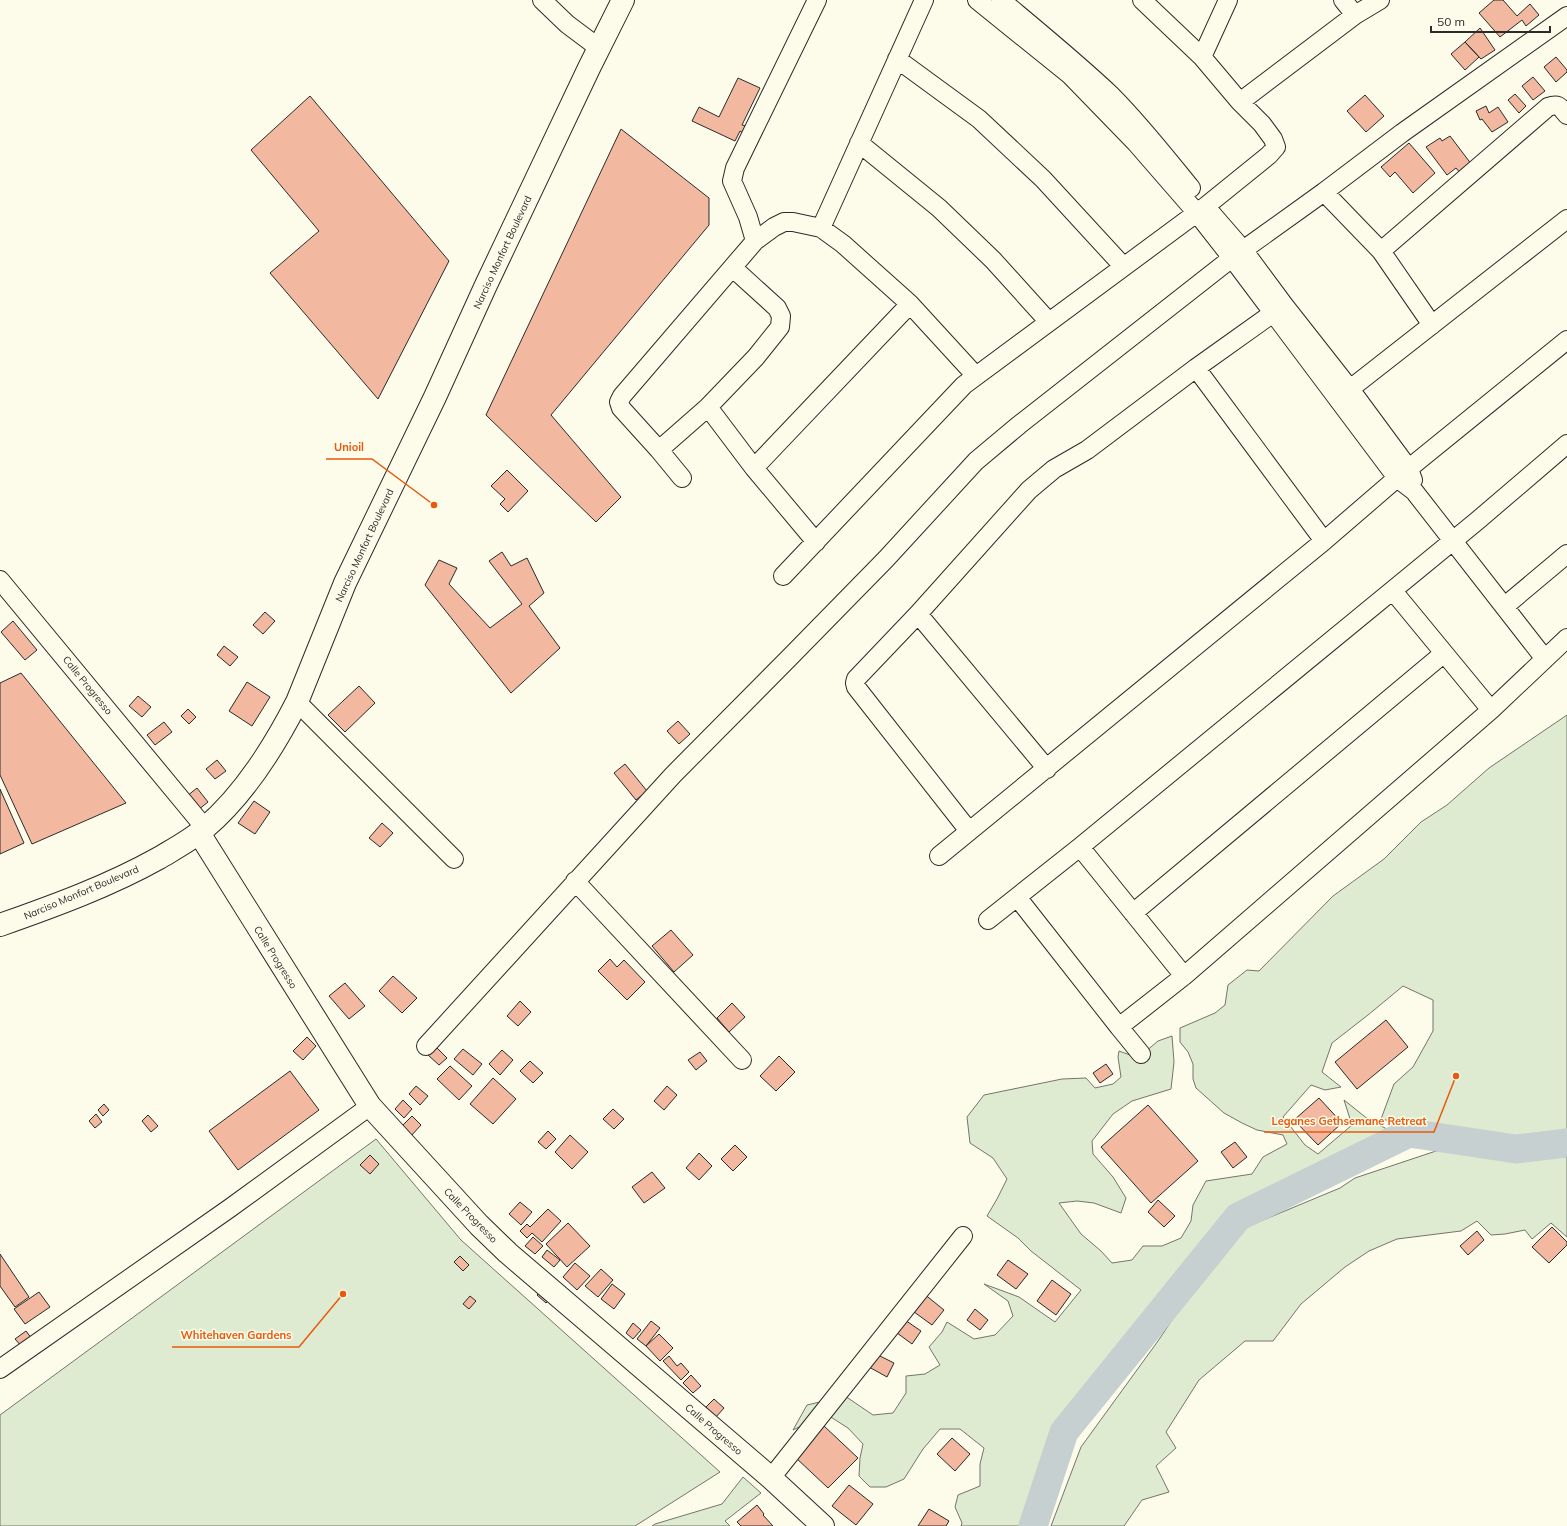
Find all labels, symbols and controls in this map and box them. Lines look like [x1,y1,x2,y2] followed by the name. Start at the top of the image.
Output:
[1431,8,1550,34] scale bar
[1437,14,1465,29] text: 50 m
[470,193,534,311] street label: Narciso Monfort Boulevard
[326,436,372,459] callout: Unioil
[334,440,364,454] text: Unioil
[332,486,396,604] street label: Narciso Monfort Boulevard
[60,653,115,718] street label: Calle Progresso
[22,862,141,923] street label: Narciso Monfort Boulevard
[251,923,300,991] street label: Calle Progresso
[1264,1109,1434,1132] callout: Leganes Gethsemane Retreat
[1272,1114,1426,1128] text: Leganes Gethsemane Retreat
[441,1185,500,1246] street label: Calle Progresso
[172,1324,299,1347] callout: Whitehaven Gardens
[180,1328,292,1342] text: Whitehaven Gardens
[682,1401,745,1458] street label: Calle Progresso

